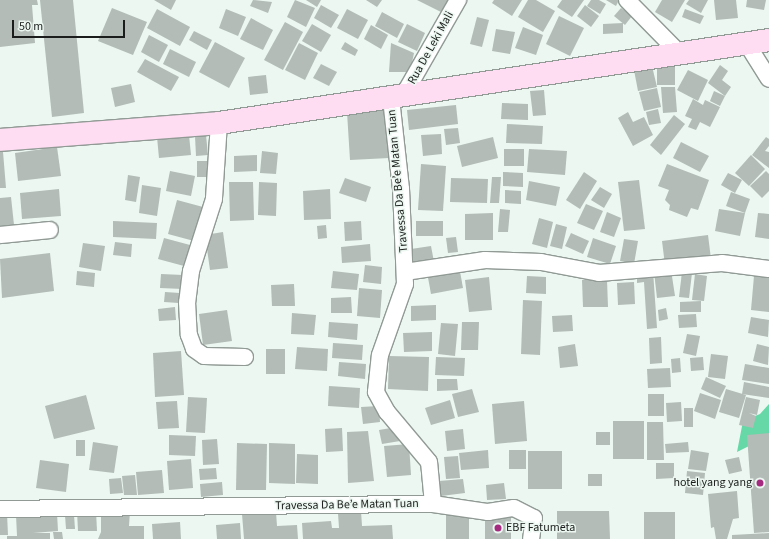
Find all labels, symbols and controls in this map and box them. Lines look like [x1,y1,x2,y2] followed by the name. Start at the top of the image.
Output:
[405,9,457,87] street label: Rua De Leki Mali
[14,12,127,38] scale bar
[19,18,43,35] text: 50 m
[385,109,411,253] street label: Travessa Da Be’e Matan Tuan
[673,476,752,490] place label: hotel yang yang
[755,478,765,488] marker: hotel yang yang
[275,497,419,513] street label: Travessa Da Be’e Matan Tuan
[506,521,575,535] place label: EBF Fatumeta
[493,523,503,533] marker: EBF Fatumeta

